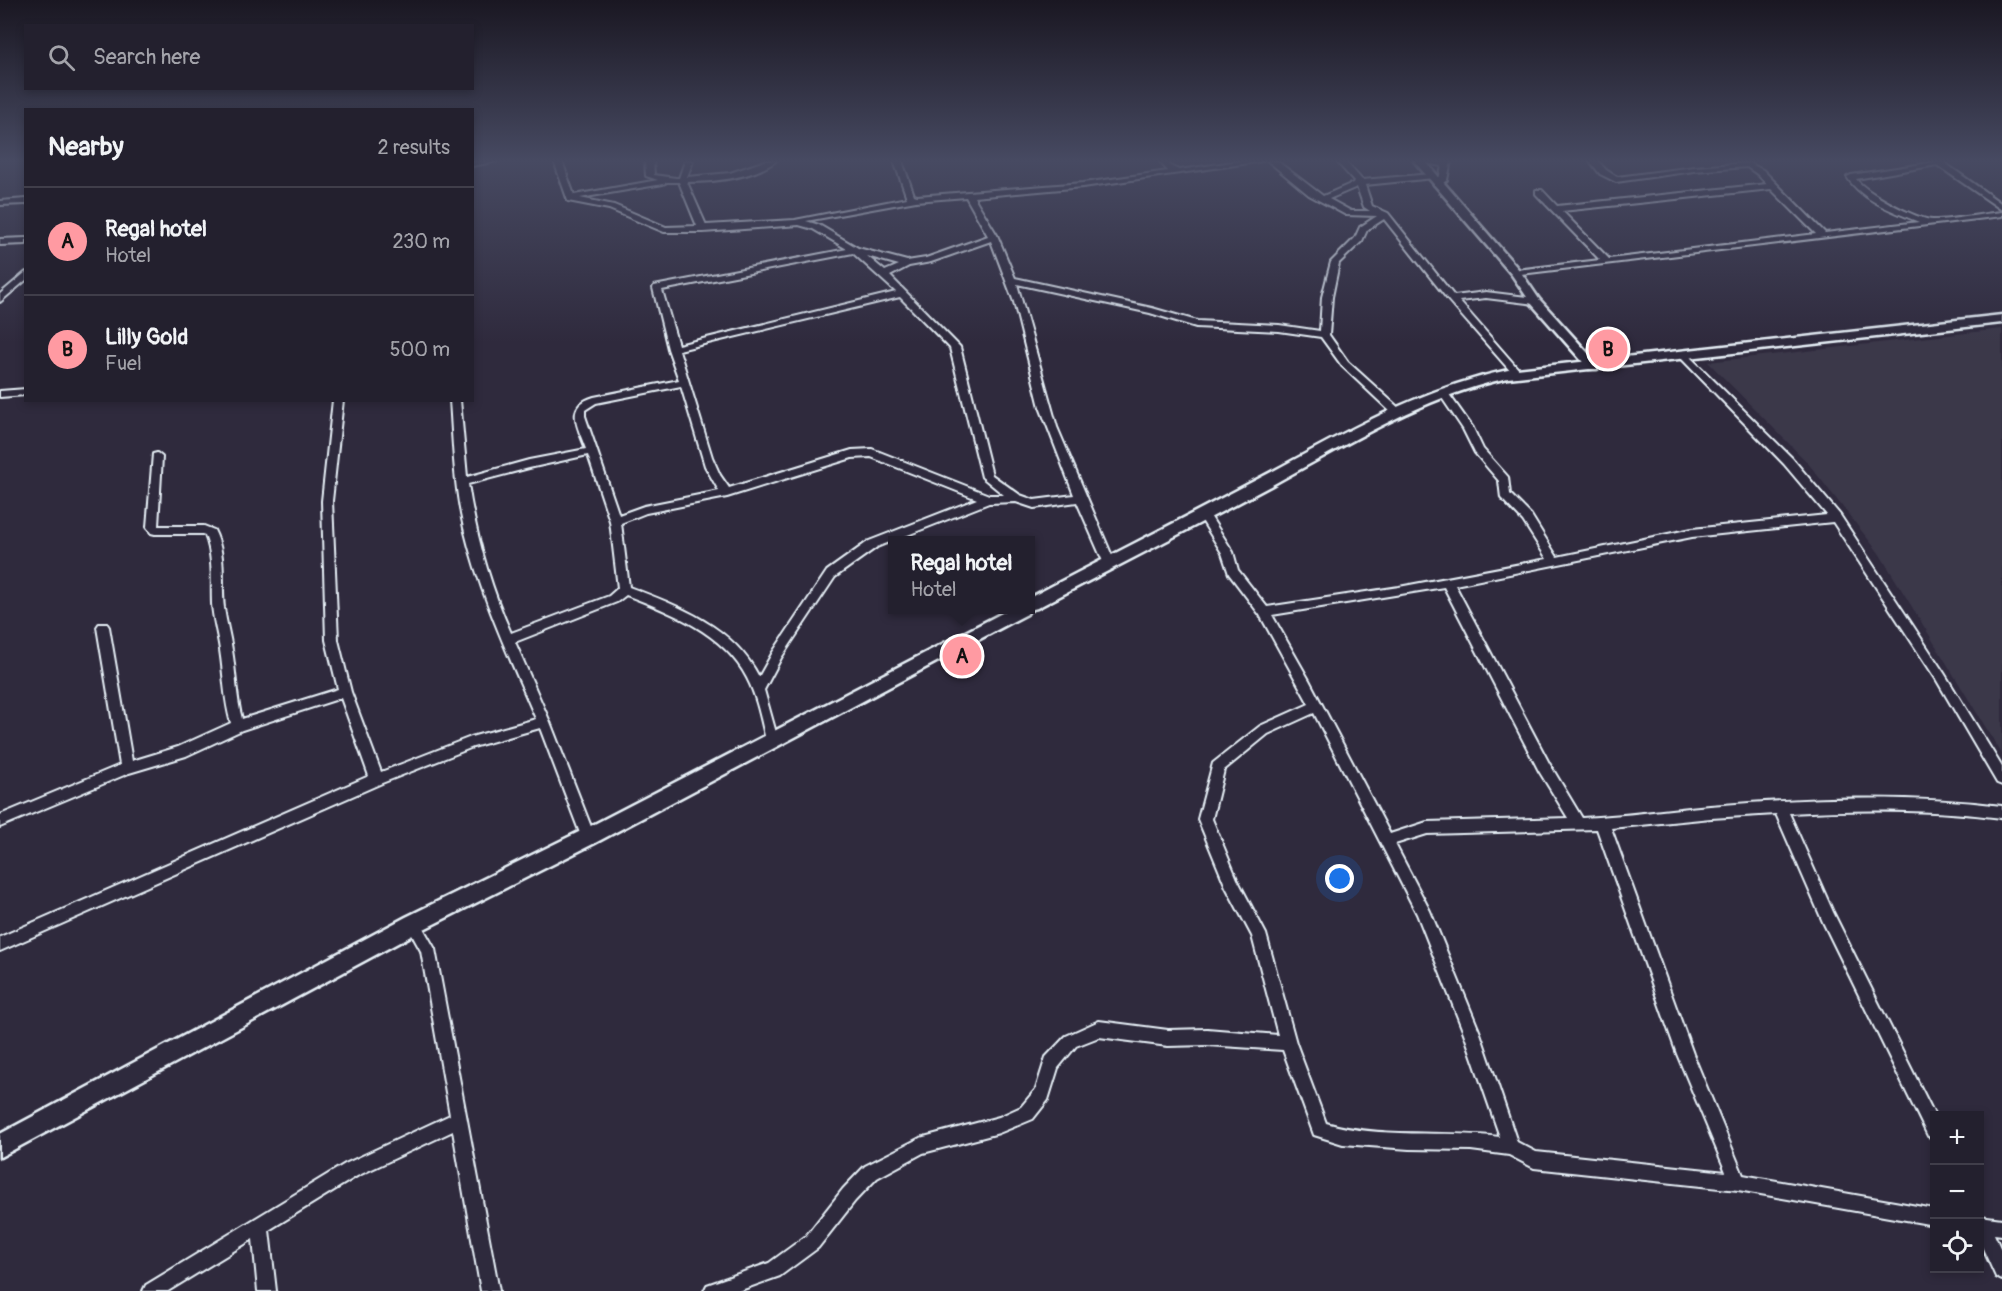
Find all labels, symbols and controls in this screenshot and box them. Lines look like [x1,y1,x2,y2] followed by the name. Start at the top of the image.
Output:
[24,24,474,90] search box
[45,41,78,74] icon: search
[93,43,200,71] text: Search here
[48,131,124,163] text: Nearby
[378,135,450,160] text: 2 results
[105,215,207,243] text: Regal hotel
[61,229,74,254] text: A
[393,229,450,254] text: 230 m
[105,243,151,268] text: Hotel
[105,323,188,351] text: Lilly Gold
[1588,326,1628,372] pin: B
[62,337,73,362] text: B
[390,337,450,362] text: 500 m
[105,351,142,376] text: Fuel
[888,536,1035,614] popup
[911,549,1012,577] text: Regal hotel
[911,577,957,602] text: Hotel
[942,634,982,678] pin: A
[1325,864,1354,893] your location
[1930,1111,1984,1273] map controls
[1930,1111,1984,1165] button: +
[1930,1165,1984,1219] button: −
[1930,1219,1984,1273] button: locate

